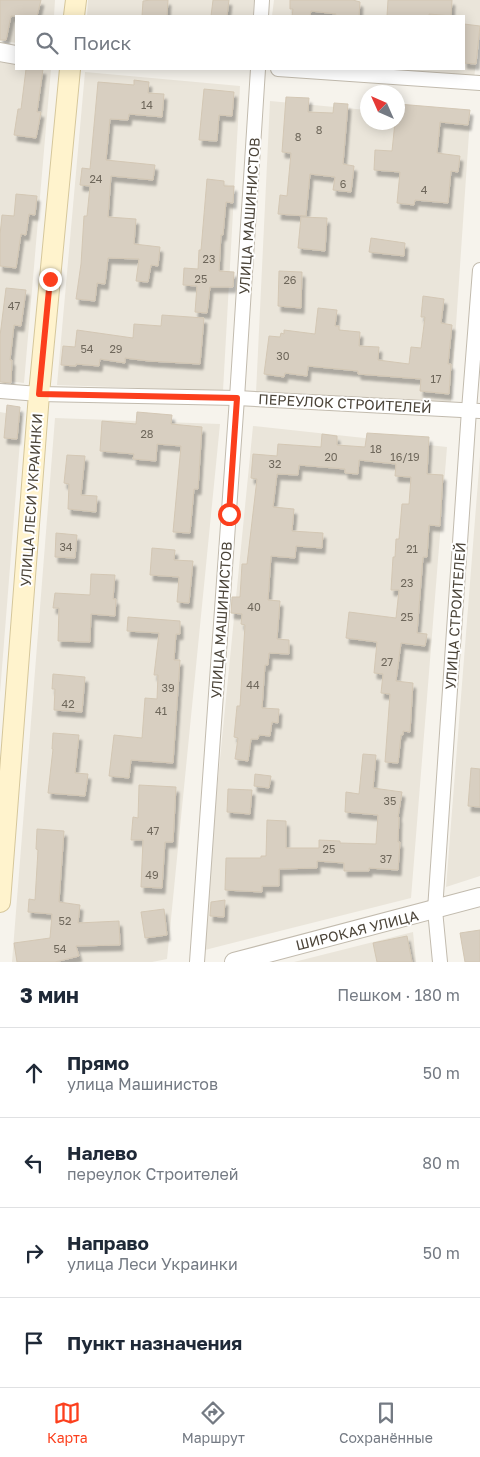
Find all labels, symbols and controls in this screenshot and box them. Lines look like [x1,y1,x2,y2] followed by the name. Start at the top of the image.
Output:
[15,15,465,70] search box
[33,29,61,57] icon: search
[73,31,132,54] text: Поиск
[360,85,405,130] north arrow
[141,98,153,111] house number: 14
[316,123,323,136] house number: 8
[295,130,302,143] house number: 8
[235,137,263,295] street label: УЛИЦА МАШИНИСТОВ
[89,172,103,185] house number: 24
[340,177,347,190] house number: 6
[421,183,428,196] house number: 4
[203,252,215,265] house number: 23
[39,268,62,291] route end
[195,272,207,285] house number: 25
[283,273,297,286] house number: 26
[8,299,20,312] house number: 47
[80,342,94,355] house number: 54
[109,342,123,355] house number: 29
[276,349,290,362] house number: 30
[430,372,442,385] house number: 17
[258,390,432,416] street label: ПЕРЕУЛОК СТРОИТЕЛЕЙ
[16,413,46,587] street label: УЛИЦА ЛЕСИ УКРАИНКИ
[140,427,154,440] house number: 28
[370,442,382,455] house number: 18
[324,450,338,463] house number: 20
[390,450,420,463] house number: 16/19
[269,457,281,470] house number: 32
[218,503,241,526] route start
[59,540,73,553] house number: 34
[207,541,235,699] street label: УЛИЦА МАШИНИСТОВ
[406,542,418,555] house number: 21
[441,542,469,690] street label: УЛИЦА СТРОИТЕЛЕЙ
[401,576,413,589] house number: 23
[247,600,261,613] house number: 40
[401,610,413,623] house number: 25
[381,655,393,668] house number: 27
[246,678,260,691] house number: 44
[161,681,175,694] house number: 39
[61,697,75,710] house number: 42
[155,704,167,717] house number: 41
[384,794,396,807] house number: 35
[147,824,159,837] house number: 47
[323,842,335,855] house number: 25
[380,852,392,865] house number: 37
[145,868,159,881] house number: 49
[294,906,421,953] street label: ШИРОКАЯ УЛИЦА
[59,914,71,927] house number: 52
[53,942,67,955] house number: 54
[20,982,79,1008] text: 3 мин
[337,985,460,1005] text: Пешком · 180 m
[67,1051,129,1074] text: Прямо
[20,1059,48,1087] icon: ahead
[423,1063,460,1083] text: 50 m
[67,1074,218,1094] text: улица Машинистов
[67,1141,137,1164] text: Налево
[20,1149,48,1177] icon: left
[422,1153,460,1173] text: 80 m
[67,1164,239,1184] text: переулок Строителей
[67,1231,149,1254] text: Направо
[20,1239,48,1267] icon: right
[423,1243,460,1263] text: 50 m
[67,1254,238,1274] text: улица Леси Украинки
[20,1329,48,1357] icon: arrive
[67,1331,242,1354] text: Пункт назначения
[47,1399,88,1446] tab: Карта
[182,1399,245,1446] tab: Маршрут
[339,1399,433,1446] tab: Сохранённые

